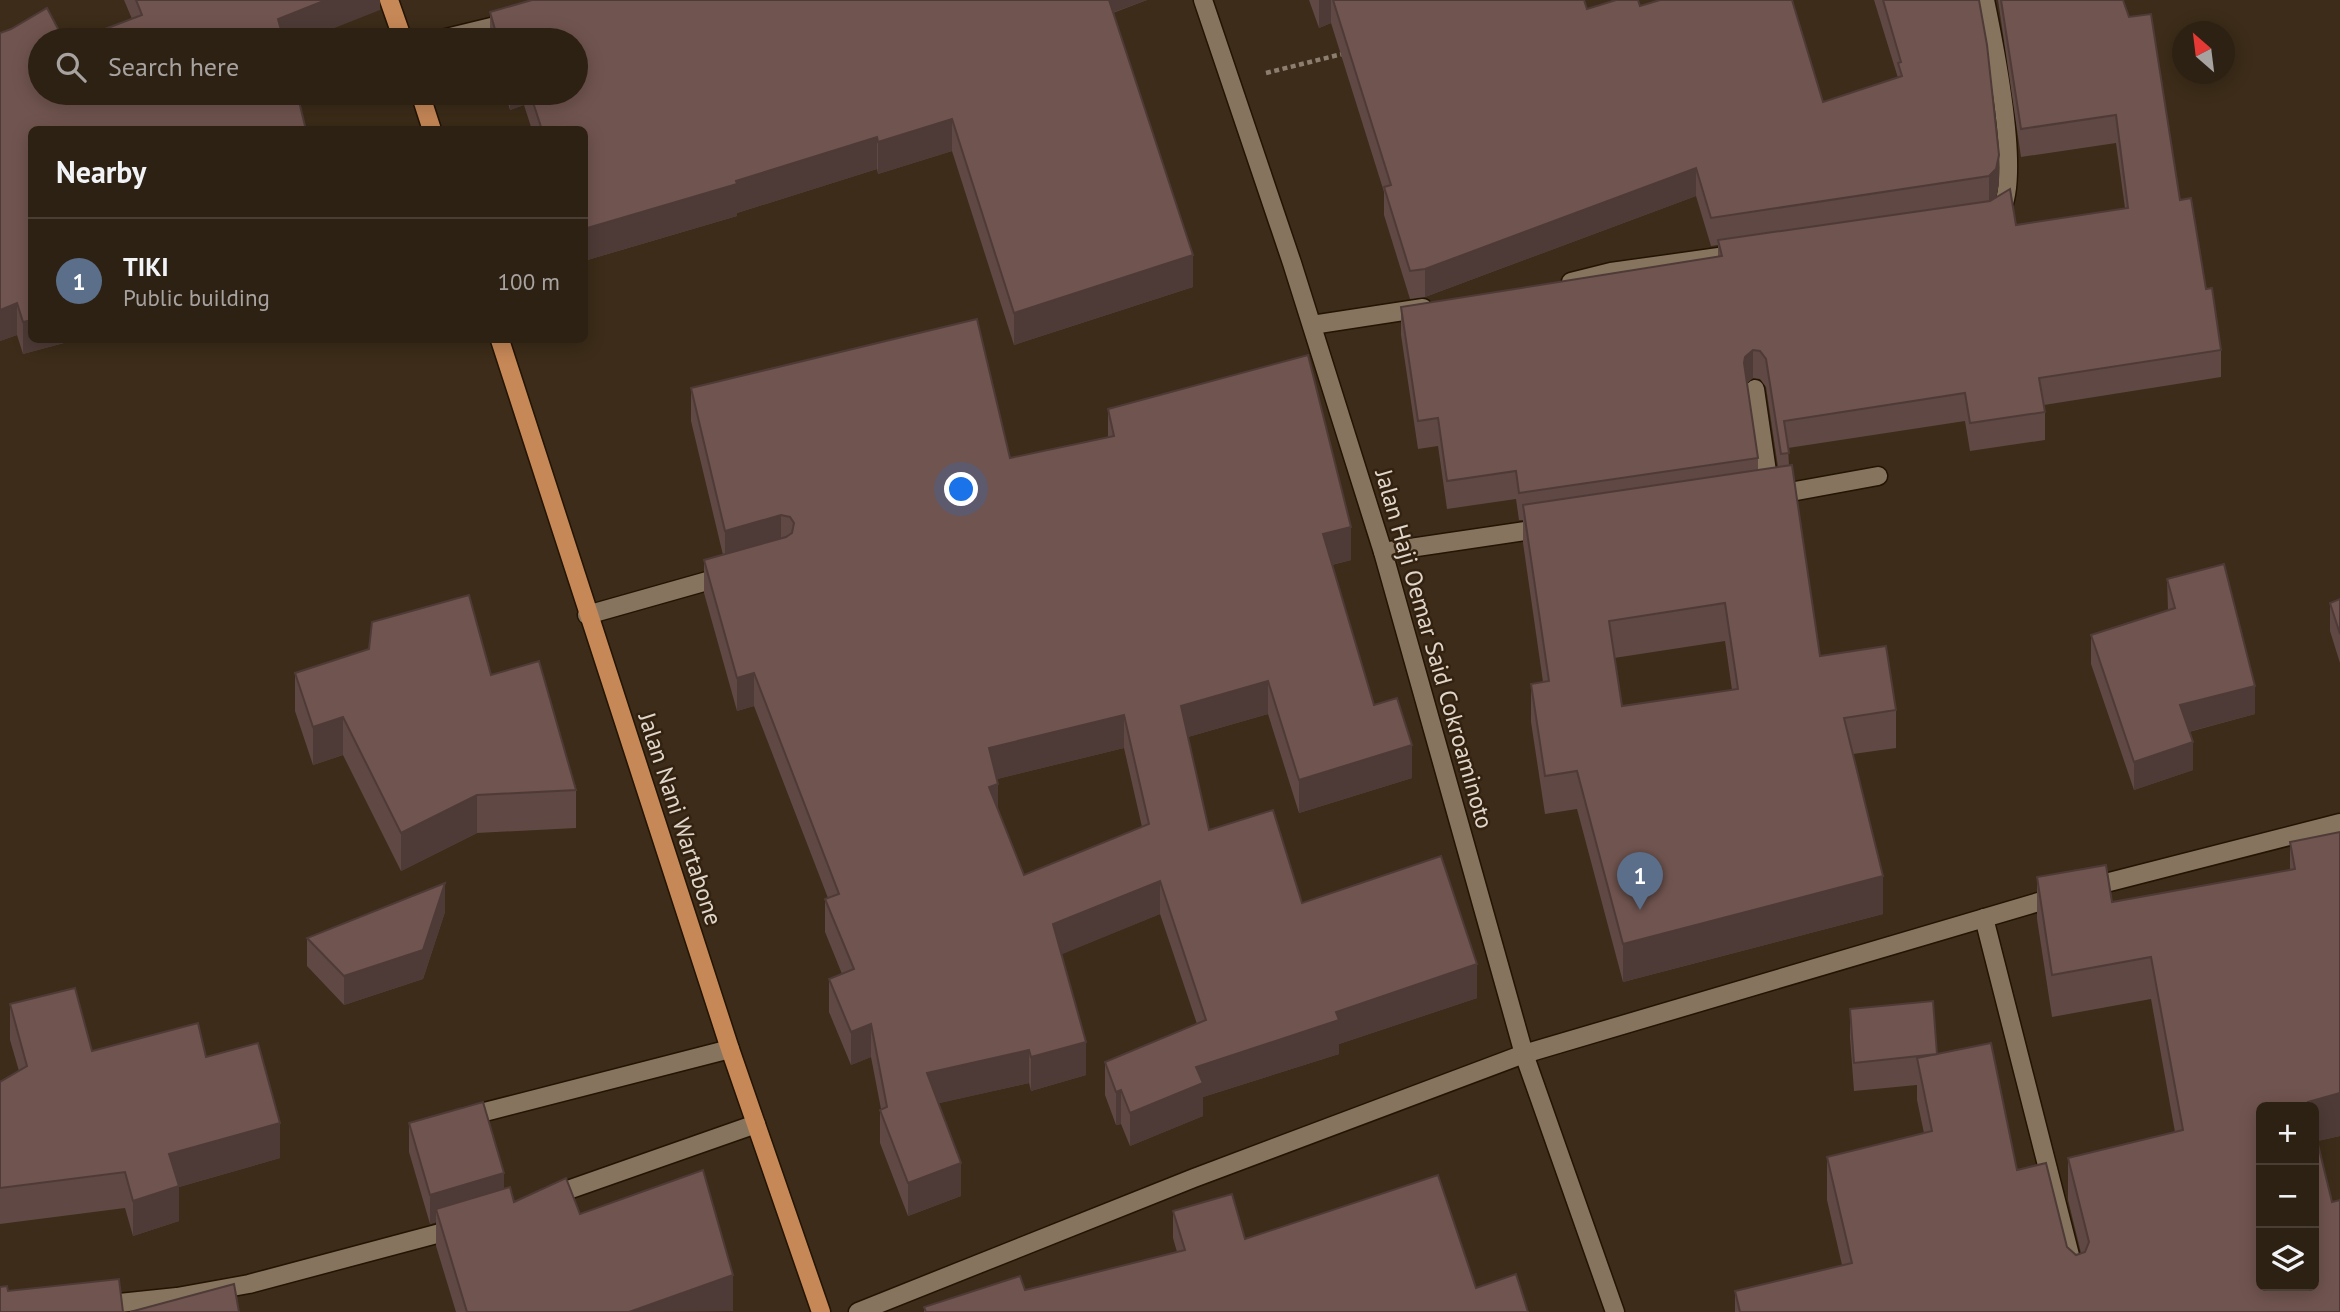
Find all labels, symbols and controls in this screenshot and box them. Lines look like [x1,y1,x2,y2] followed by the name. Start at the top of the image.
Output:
[2172,21,2235,84] north arrow
[28,28,588,105] search box
[52,48,90,86] icon: search
[108,50,239,83] text: Search here
[56,152,146,191] text: Nearby
[123,250,169,283] text: TIKI
[72,267,86,296] text: 1
[498,267,560,296] text: 100 m
[123,283,270,312] text: Public building
[1368,465,1501,832] street label: Jalan Haji Oemar Said Cokroaminoto
[944,472,978,506] your location
[631,708,729,929] street label: Jalan Nani Wartabone
[1617,852,1663,910] pin: 1
[2256,1102,2319,1291] map controls
[2256,1102,2319,1165] button: +
[2256,1165,2319,1228] button: −
[2256,1228,2319,1291] button: layers

